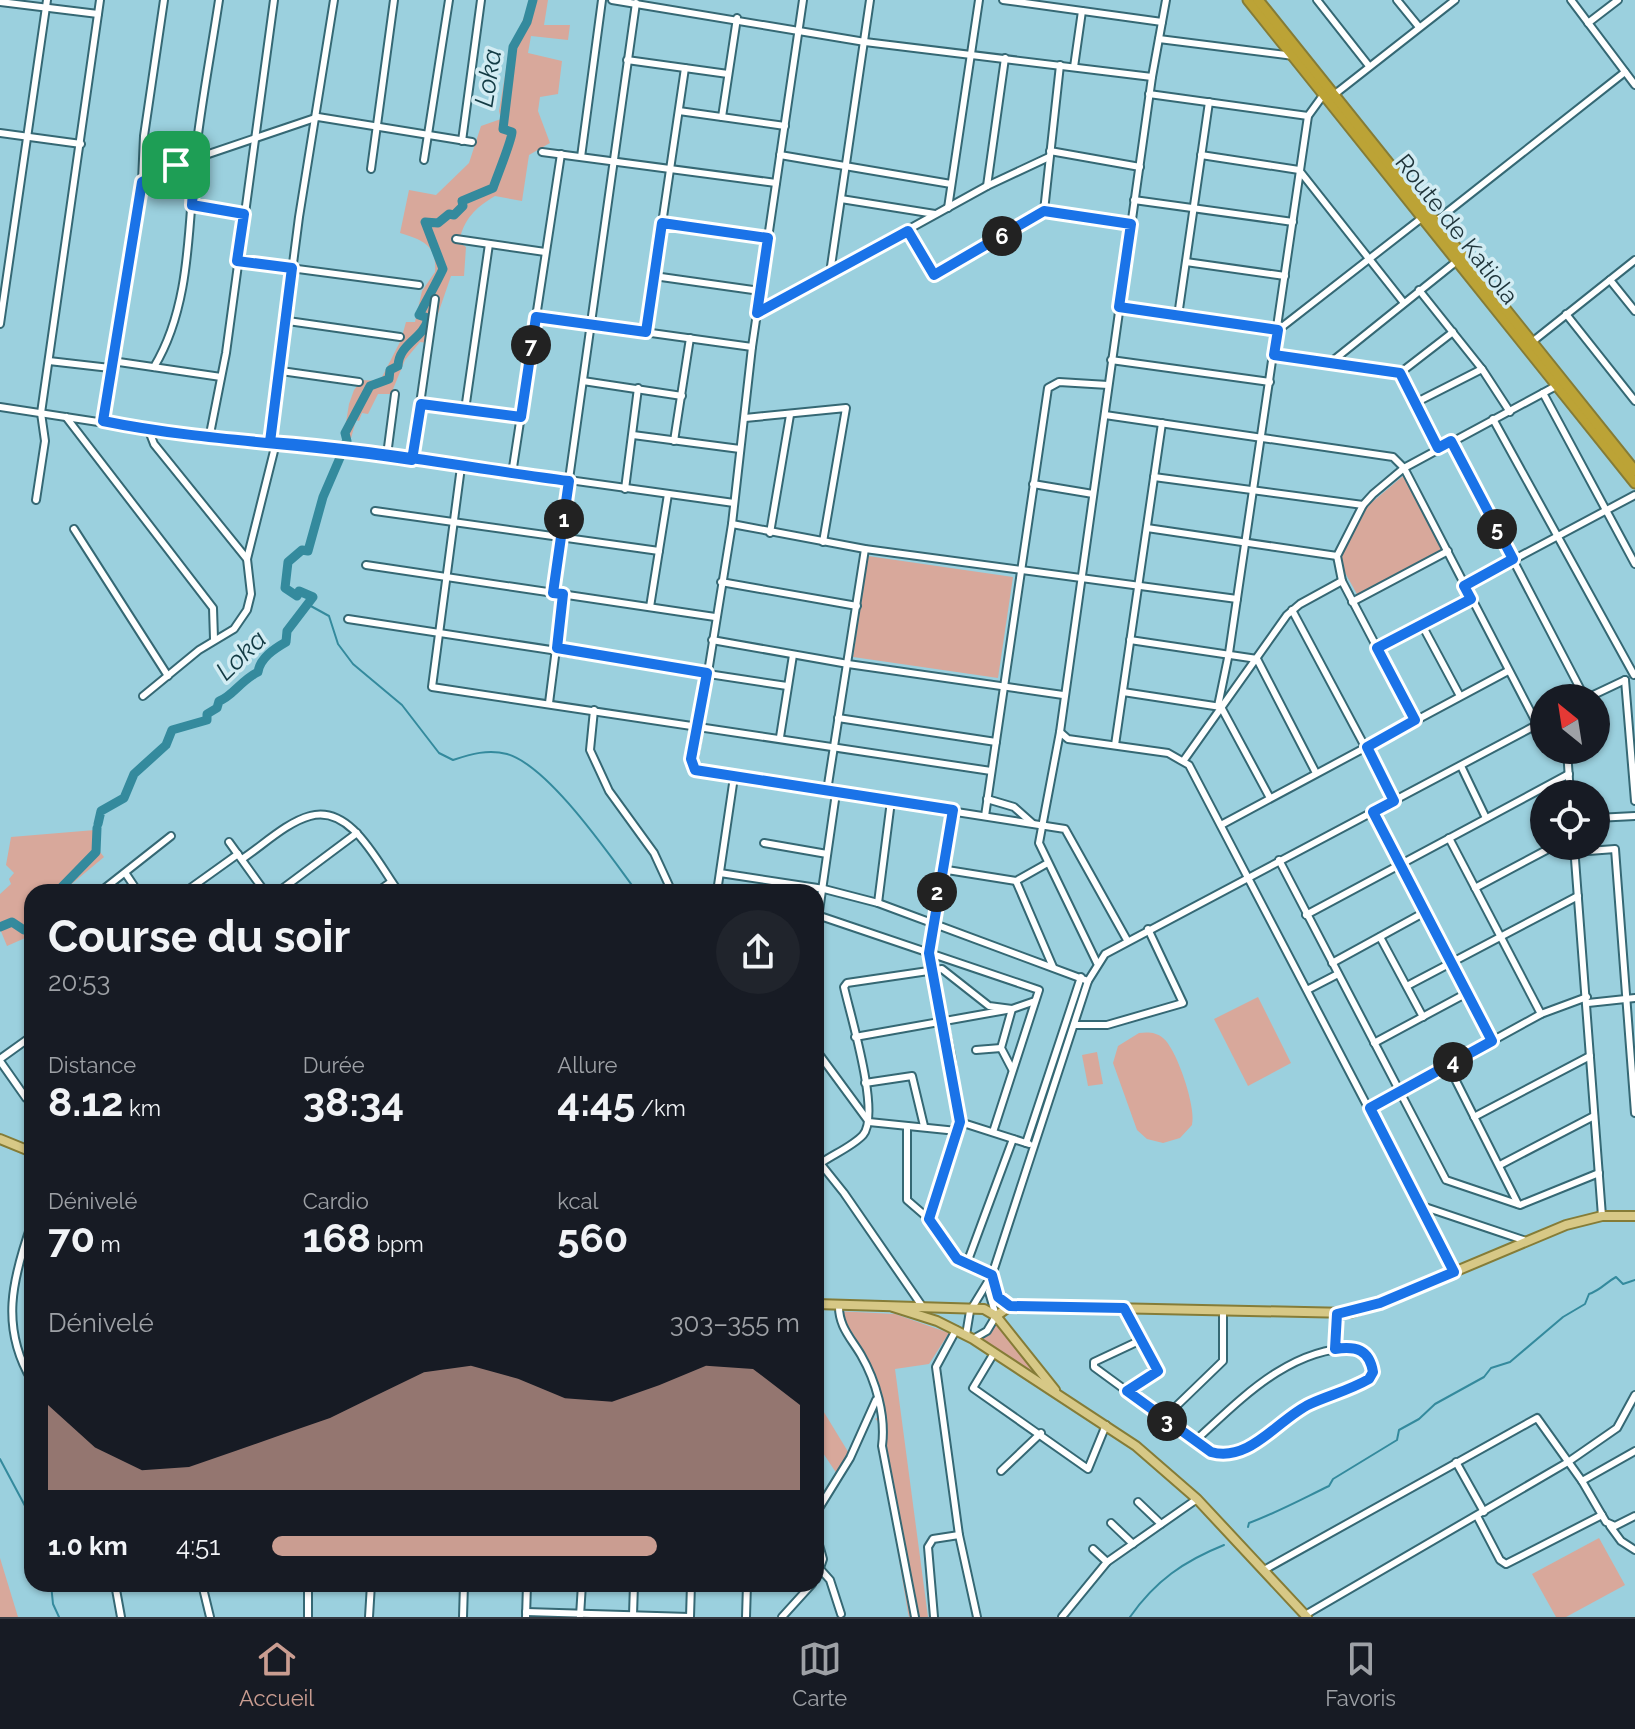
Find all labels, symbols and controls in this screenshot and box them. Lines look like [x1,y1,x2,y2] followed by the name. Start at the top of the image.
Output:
[469,47,507,109] water label: Loka
[142,131,210,199] pin
[154,143,198,187] icon: arrive
[1389,148,1525,310] street label: Route de Katiola
[982,216,1022,256] pin: 6
[995,223,1009,249] text: 6
[511,325,551,365] pin: 7
[525,332,537,358] text: 7
[544,499,584,539] pin: 1
[559,506,569,532] text: 1
[1477,509,1517,549] pin: 5
[1491,516,1503,542] text: 5
[210,624,272,686] water label: Loka
[1530,684,1610,764] north arrow
[1530,684,1610,860] map controls
[1530,780,1610,860] button: locate
[917,872,957,912] pin: 2
[931,879,943,905] text: 2
[716,910,800,994] button: share
[48,911,350,962] text: Course du soir
[48,967,110,997] text: 20:53
[1433,1042,1473,1082] pin: 4
[1447,1049,1459,1075] text: 4
[48,1052,136,1078] text: Distance
[303,1052,365,1078] text: Durée
[557,1052,618,1078] text: Allure
[48,1078,123,1125] text: 8.12
[303,1078,404,1125] text: 38:34
[557,1078,635,1125] text: 4:45
[123,1095,161,1121] text: km
[635,1095,686,1121] text: /km
[48,1188,137,1214] text: Dénivelé
[303,1188,369,1214] text: Cardio
[557,1188,598,1214] text: kcal
[48,1214,95,1261] text: 70
[303,1214,371,1261] text: 168
[557,1214,628,1261] text: 560
[95,1231,121,1257] text: m
[371,1231,424,1257] text: bpm
[48,1308,154,1338] text: Dénivelé
[670,1308,800,1338] text: 303–355 m
[1147,1401,1187,1441] pin: 3
[1161,1408,1173,1434] text: 3
[48,1531,128,1561] text: 1.0 km
[176,1531,220,1561] text: 4:51
[239,1637,314,1711] tab: Accueil
[792,1637,847,1711] tab: Carte
[1325,1637,1396,1711] tab: Favoris

